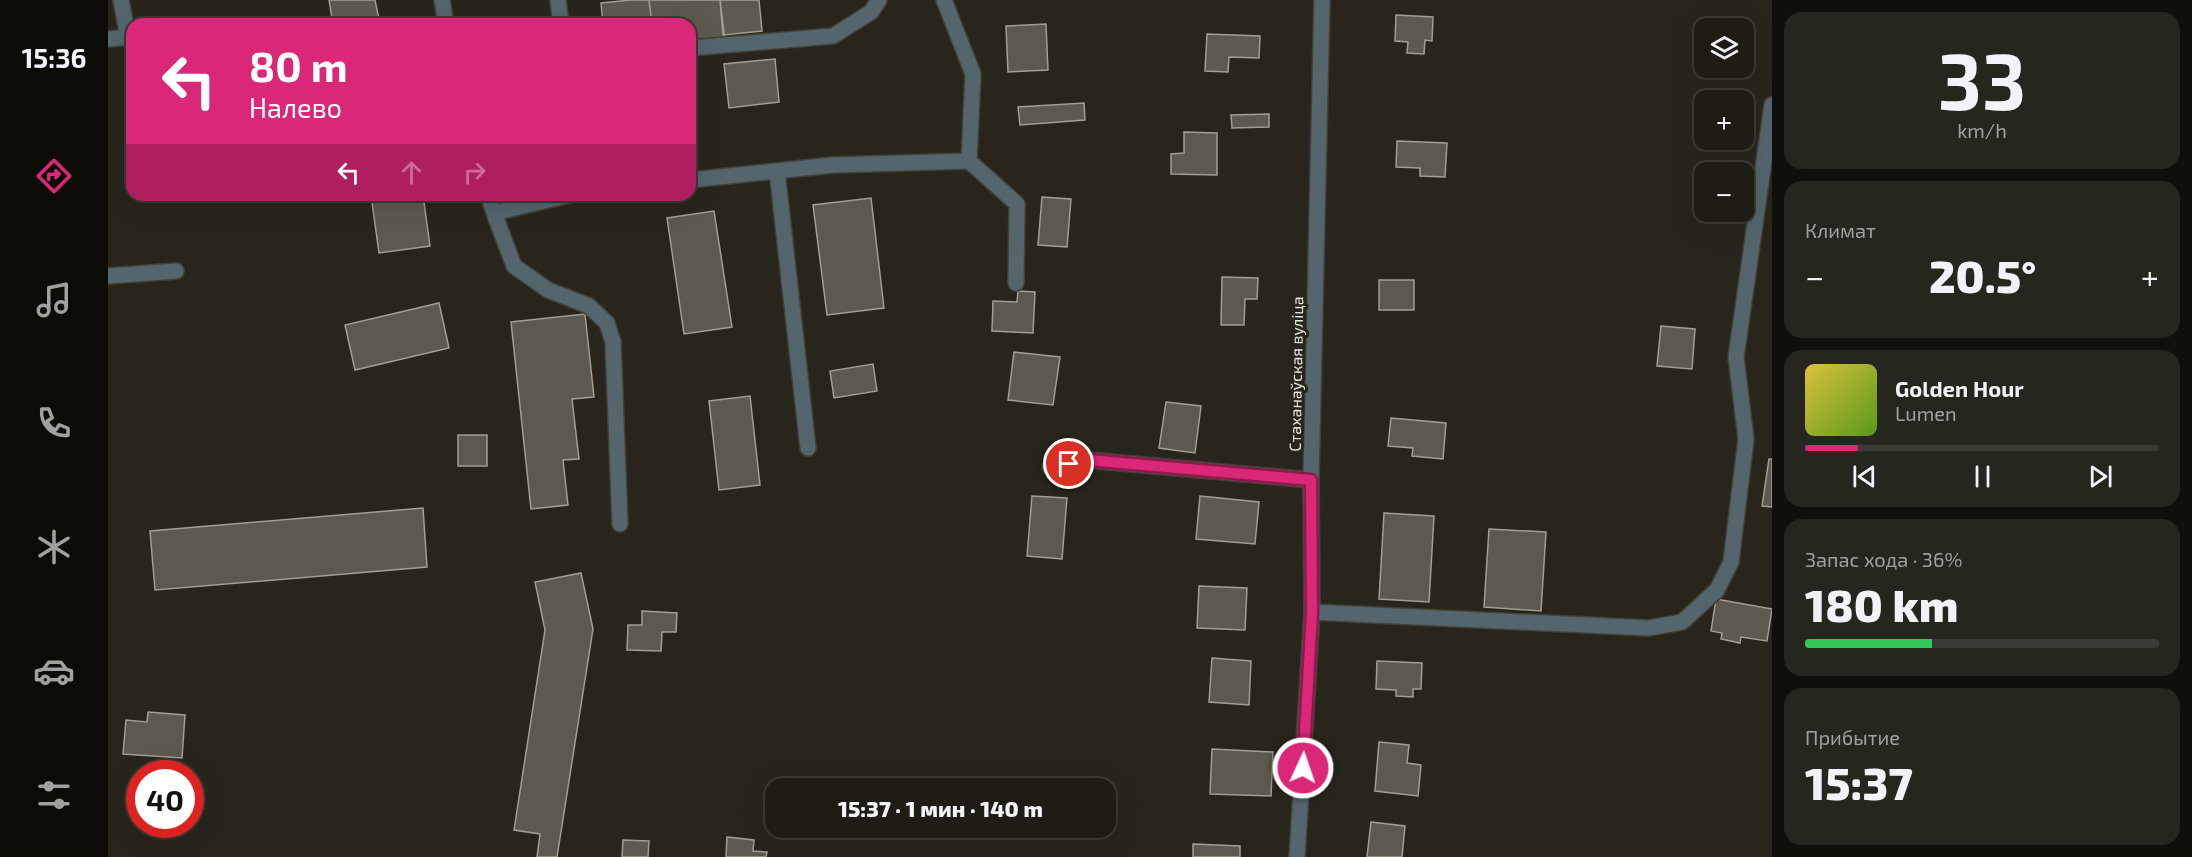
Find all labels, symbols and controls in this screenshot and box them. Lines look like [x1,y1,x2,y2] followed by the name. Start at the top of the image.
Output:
[1694,18,1754,222] map controls
[1694,18,1754,78] button: layers
[1938,32,2026,126] text: 33
[249,40,348,90] text: 80 m
[22,41,86,73] text: 15:36
[150,42,228,120] icon: left
[1694,90,1754,150] button: +
[249,91,342,123] text: Налево
[1957,118,2007,142] text: km/h
[33,155,75,197] icon: directions
[332,156,365,189] icon: left
[395,156,428,189] icon: ahead
[458,156,491,189] icon: right
[1694,162,1754,222] button: −
[1805,218,1876,242] text: Климат
[1929,248,2036,302] text: 20.5°
[1805,256,1824,296] text: −
[2141,256,2159,296] text: +
[33,279,75,321] icon: music
[1285,296,1307,452] street label: Стаханаўская вуліца
[1895,375,2024,401] text: Golden Hour
[1895,401,1957,425] text: Lumen
[33,402,75,444] icon: phone
[1043,438,1094,489] pin
[1052,447,1085,480] icon: arrive
[1848,460,1881,493] icon: previous
[1966,460,1999,493] icon: pause
[2084,460,2117,493] icon: next
[33,526,75,568] icon: climate
[1805,547,1962,571] text: Запас хода · 36%
[1805,577,1959,631] text: 180 km
[33,650,75,692] icon: car
[1805,725,1900,749] text: Прибытие
[1271,736,1335,800] position arrow
[1805,755,1913,809] text: 15:37
[126,760,204,838] speed limit sign: 40
[33,774,75,816] icon: filters
[838,795,1043,821] text: 15:37 · 1 мин · 140 m

